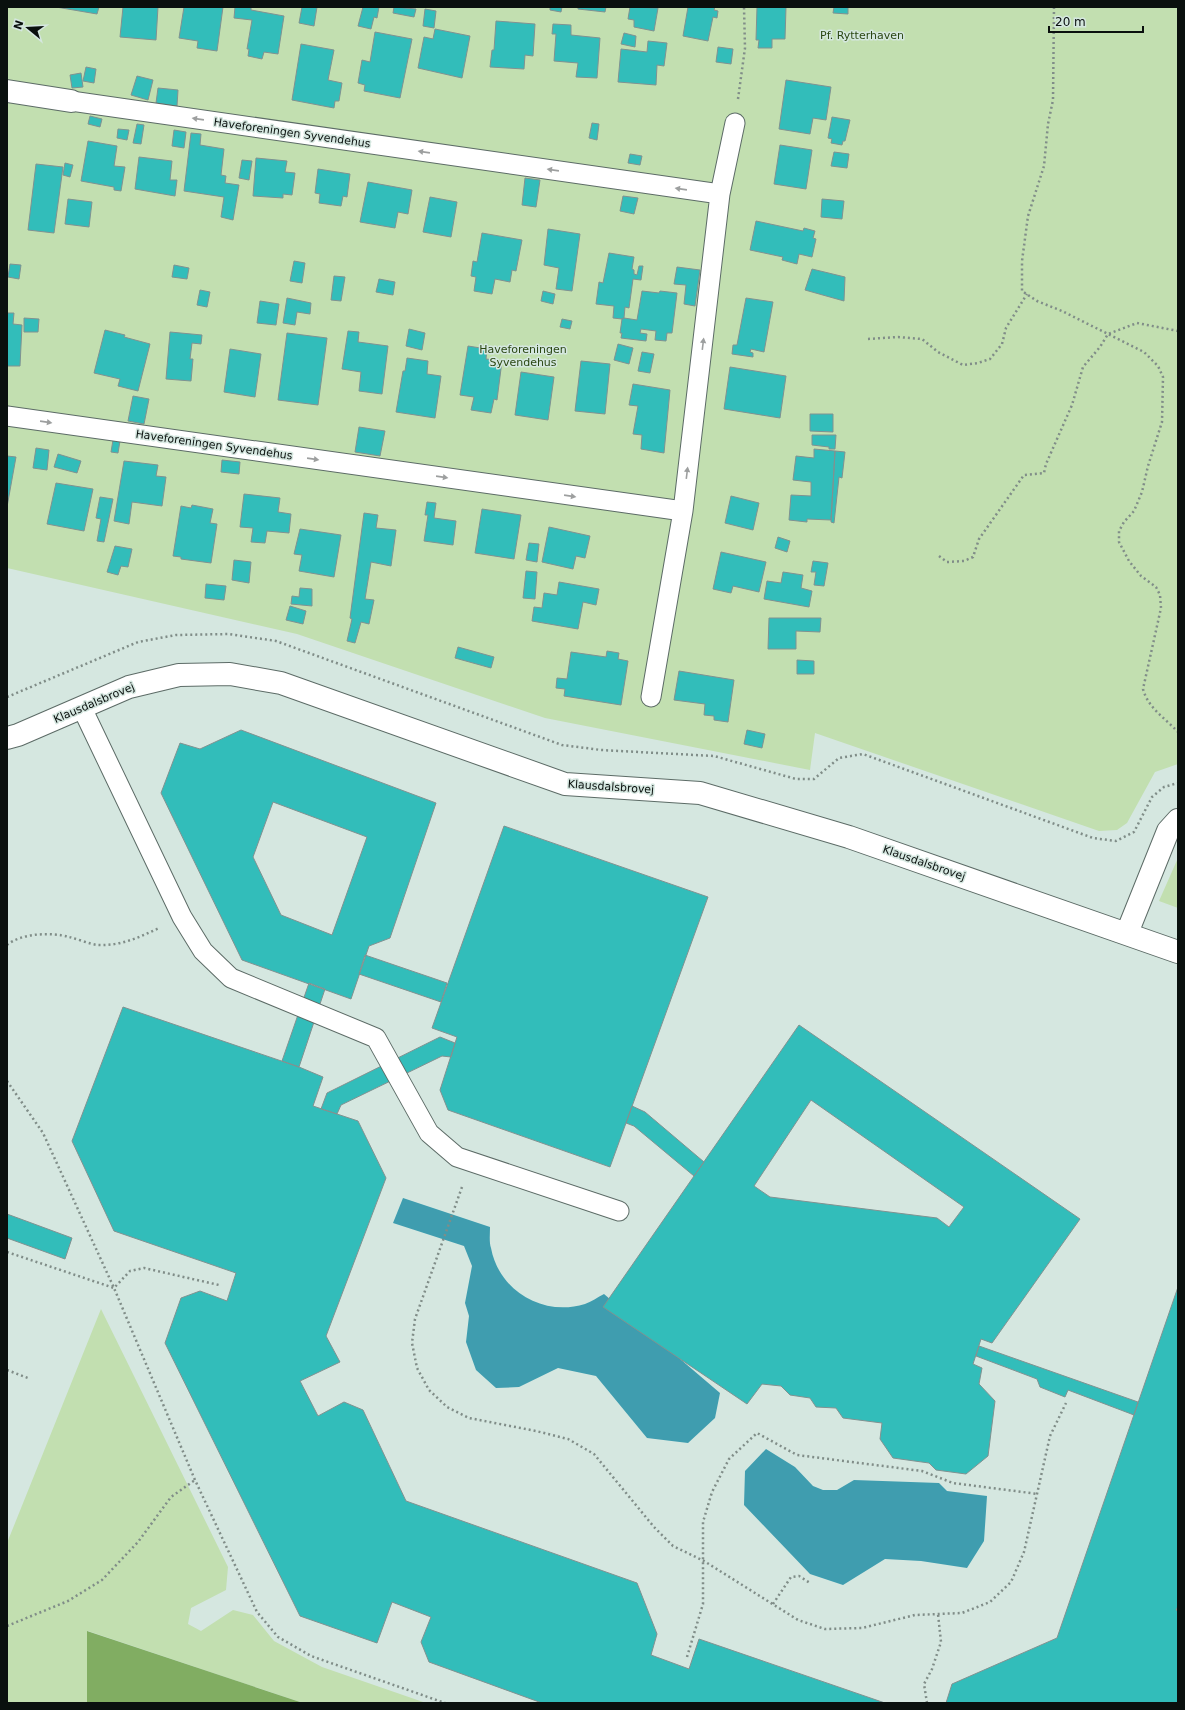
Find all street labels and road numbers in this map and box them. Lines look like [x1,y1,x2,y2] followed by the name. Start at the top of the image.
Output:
[213,116,372,150] street label: Haveforeningen Syvendehus
[135,428,294,462] street label: Haveforeningen Syvendehus
[52,680,136,726] street label: Klausdalsbrovej
[567,777,655,797] street label: Klausdalsbrovej
[881,843,967,883] street label: Klausdalsbrovej

